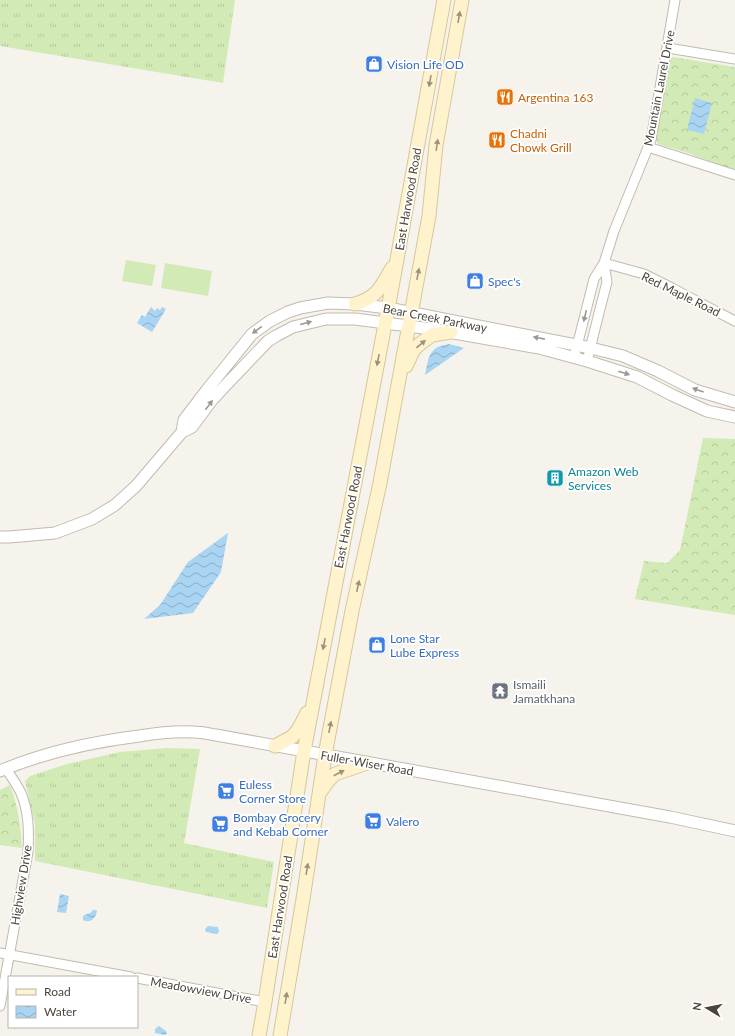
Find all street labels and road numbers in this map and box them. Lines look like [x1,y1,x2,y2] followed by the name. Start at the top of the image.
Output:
[640,29,678,147] street label: Mountain Laurel Drive
[392,146,424,252] street label: East Harwood Road
[639,268,723,320] street label: Red Maple Road
[382,301,489,336] street label: Bear Creek Parkway
[331,464,365,570] street label: East Harwood Road
[319,747,415,779] street label: Fuller-Wiser Road
[7,844,35,926] street label: Highview Drive
[264,854,296,960] street label: East Harwood Road
[149,974,253,1006] street label: Meadowview Drive

